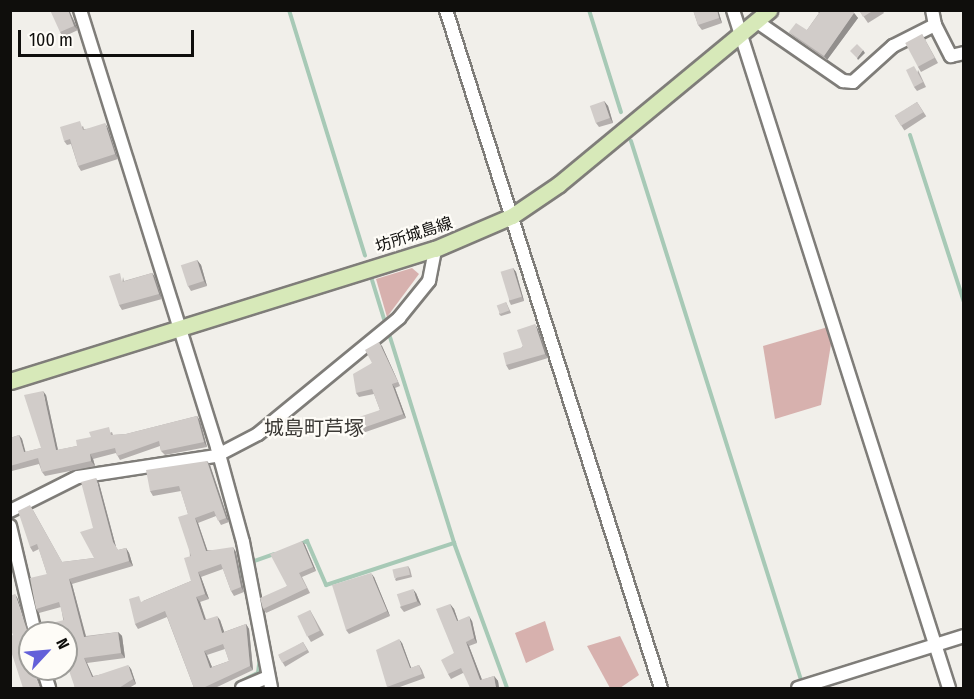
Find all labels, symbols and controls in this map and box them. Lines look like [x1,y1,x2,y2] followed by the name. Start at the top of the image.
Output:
[21,18,196,56] scale bar
[29,29,73,51] text: 100 m
[373,214,455,256] street label: 坊所城島線
[264,416,364,440] district label: 城島町芦塚
[18,621,78,681] north arrow
[52,635,73,652] text: N

